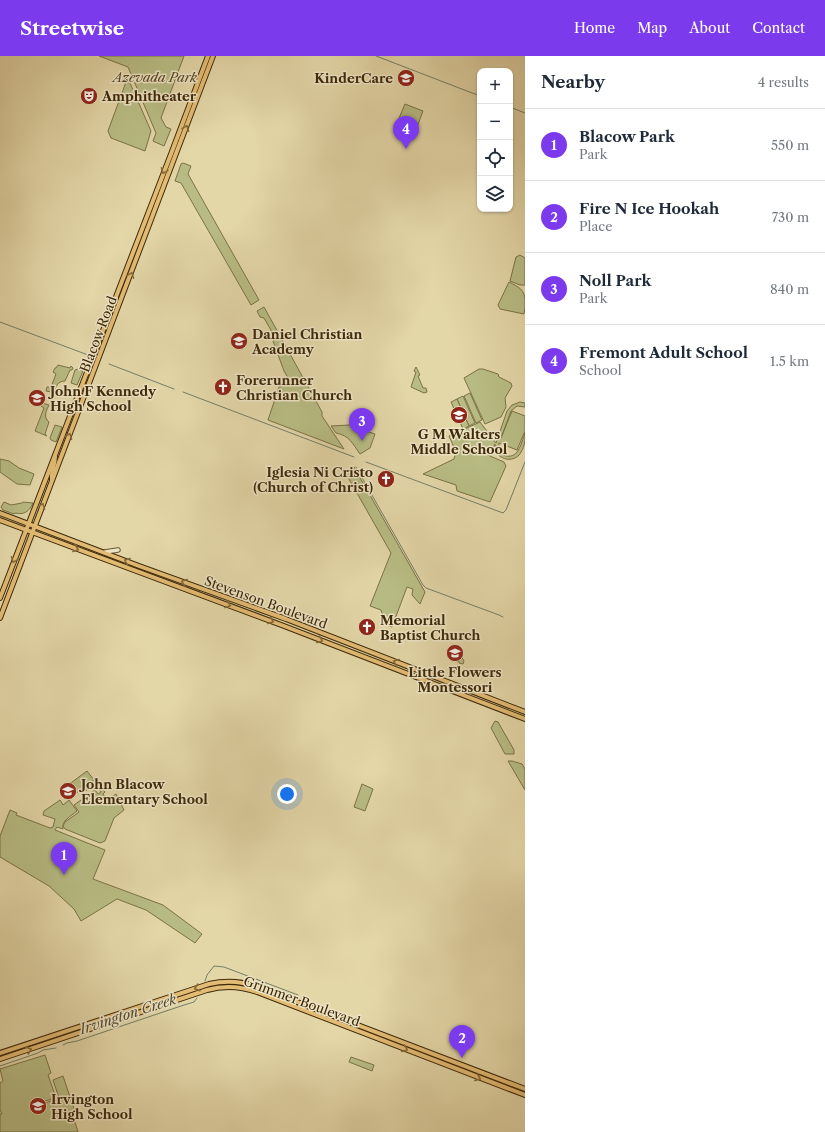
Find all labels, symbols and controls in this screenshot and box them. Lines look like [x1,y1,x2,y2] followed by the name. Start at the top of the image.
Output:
[20,17,124,40] text: Streetwise
[574,19,615,37] text: Home
[637,19,667,37] text: Map
[689,19,730,37] text: About
[752,19,805,37] text: Contact
[396,68,416,88] school or university icon: KinderCare
[477,68,513,212] map controls
[477,68,513,104] button: +
[111,69,197,85] park label: Azevada Park
[314,70,393,86] place label: KinderCare
[541,72,605,92] text: Nearby
[758,74,809,90] text: 4 results
[79,86,99,106] theatre icon: Amphitheater
[101,88,197,104] place label: Amphitheater
[477,104,513,140] button: −
[393,116,419,149] pin: 4
[182,124,190,131] one-way arrow
[579,127,675,146] text: Blacow Park
[551,137,557,153] text: 1
[771,137,809,153] text: 550 m
[477,140,513,176] button: locate
[579,146,607,162] text: Park
[161,168,169,175] one-way arrow
[477,176,513,212] button: layers
[579,199,719,218] text: Fire N Ice Hookah
[550,209,558,225] text: 2
[772,209,809,225] text: 730 m
[579,218,612,234] text: Place
[579,271,651,290] text: Noll Park
[126,272,134,279] one-way arrow
[550,281,558,297] text: 3
[770,281,809,297] text: 840 m
[579,290,607,306] text: Park
[76,294,120,374] street label: Blacow Road
[251,326,363,357] place label: Daniel Christian Academy
[229,331,249,351] school or university icon: Daniel Christian Academy
[579,343,748,362] text: Fremont Adult School
[550,353,558,369] text: 4
[770,353,809,369] text: 1.5 km
[579,362,622,378] text: School
[236,372,352,403] place label: Forerunner Christian Church
[213,377,233,397] church icon: Forerunner Christian Church
[48,383,157,414] place label: John F Kennedy High School
[27,388,47,408] school or university icon: John F Kennedy High School
[449,405,469,425] school or university icon: G M Walters Middle School
[349,408,375,441] pin: 3
[411,426,508,457] place label: G M Walters Middle School
[65,433,73,440] one-way arrow
[253,464,373,495] place label: Iglesia Ni Cristo (Church of Christ)
[376,469,396,489] church icon: Iglesia Ni Cristo (Church of Christ)
[38,502,46,509] one-way arrow
[72,544,79,552] one-way arrow
[11,556,19,563] one-way arrow
[124,557,131,565] one-way arrow
[202,572,330,632] street label: Stevenson Boulevard
[181,578,188,587] one-way arrow
[225,601,232,609] one-way arrow
[380,612,481,643] place label: Memorial Baptist Church
[268,617,275,625] one-way arrow
[357,617,377,637] church icon: Memorial Baptist Church
[317,635,324,643] one-way arrow
[445,643,465,663] school or university icon: Little Flowers Montessori
[392,659,399,667] one-way arrow
[408,664,502,695] place label: Little Flowers Montessori
[79,776,208,807] place label: John Blacow Elementary School
[58,781,78,801] school or university icon: John Blacow Elementary School
[277,784,297,804] your location
[51,842,77,875] pin: 1
[242,972,362,1030] street label: Grimmer Boulevard
[194,983,201,992] one-way arrow
[76,990,179,1038] water label: Irvington Creek
[449,1025,475,1058] pin: 2
[401,1045,408,1053] one-way arrow
[25,1046,32,1054] one-way arrow
[475,1073,482,1081] one-way arrow
[51,1091,133,1122] place label: Irvington High School
[28,1096,48,1116] school or university icon: Irvington High School

